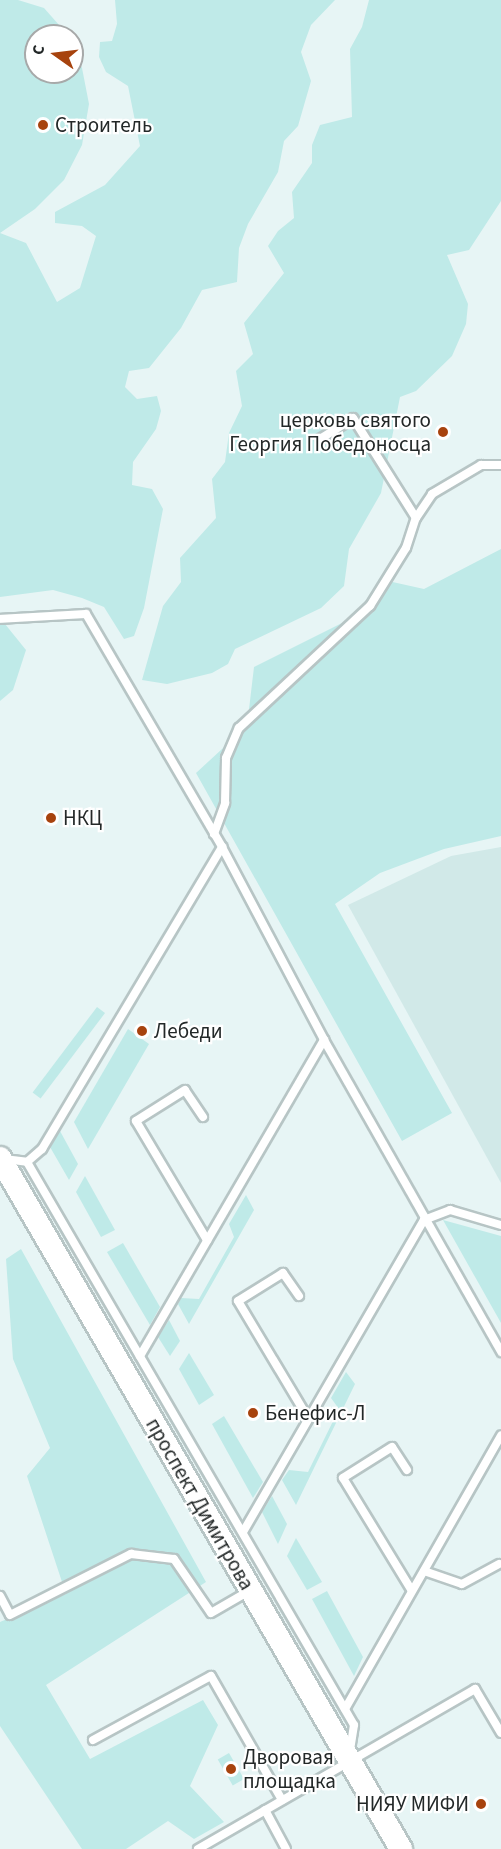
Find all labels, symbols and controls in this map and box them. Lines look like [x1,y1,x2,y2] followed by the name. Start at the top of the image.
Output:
[24,24,84,84] north arrow
[27,43,50,57] text: С
[55,112,152,138] place label: Строитель
[36,118,50,132] marker: Строитель
[229,407,431,457] place label: церковь святого Георгия Победоносца
[436,425,450,439] marker: церковь святого Георгия Победоносца
[63,805,102,831] place label: НКЦ
[44,811,58,825] marker: НКЦ
[154,1018,223,1044] place label: Лебеди
[135,1024,149,1038] marker: Лебеди
[265,1400,365,1426] place label: Бенефис-Л
[246,1406,260,1420] marker: Бенефис-Л
[140,1413,260,1595] street label: проспект Димитрова
[243,1744,336,1794] place label: Дворовая площадка
[224,1762,238,1776] marker: Дворовая площадка
[356,1791,469,1817] place label: НИЯУ МИФИ
[474,1797,488,1811] marker: НИЯУ МИФИ

